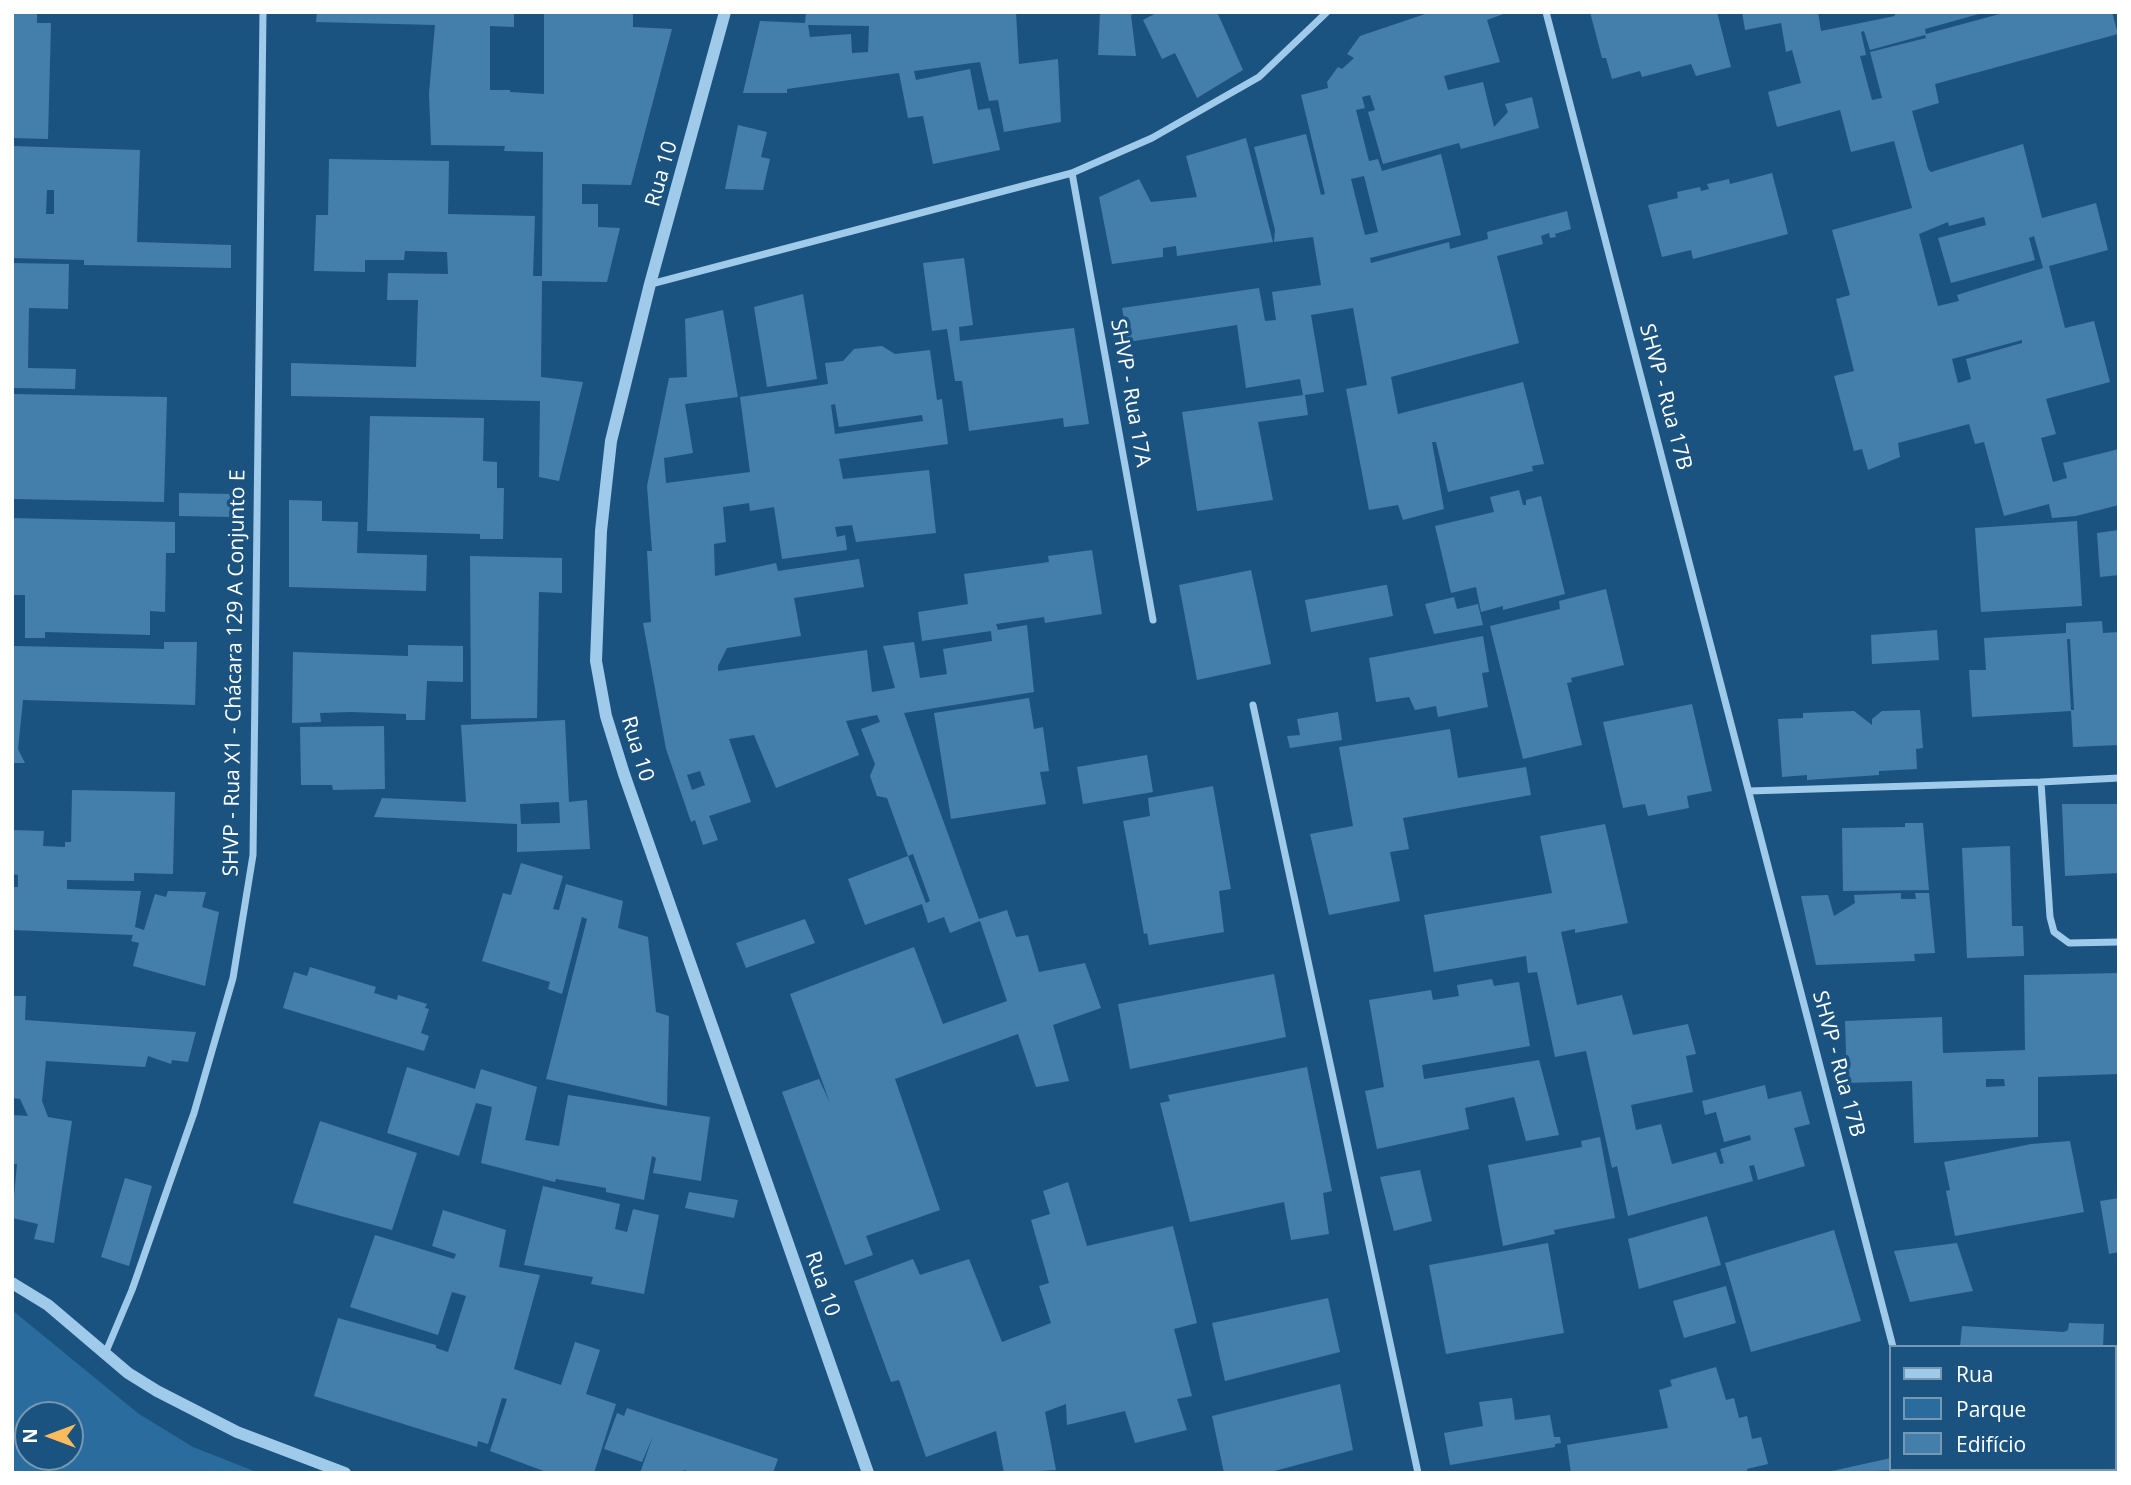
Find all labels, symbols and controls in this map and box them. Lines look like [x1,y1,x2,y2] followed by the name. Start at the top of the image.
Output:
[641,138,683,210] street label: Rua 10
[1105,317,1155,469] street label: SHVP - Rua 17A
[1633,321,1697,473] street label: SHVP - Rua 17B
[219,469,251,877] street label: SHVP - Rua X1 - Chácara 129 A Conjunto E
[615,713,659,785] street label: Rua 10
[1806,988,1870,1140] street label: SHVP - Rua 17B
[799,1248,845,1320] street label: Rua 10
[1890,1345,2117,1471] legend
[1956,1360,1994,1388] text: Rua
[1956,1395,2026,1423] text: Parque
[14,1401,84,1471] north arrow
[17,1428,43,1444] text: N
[1956,1430,2026,1458] text: Edifício

